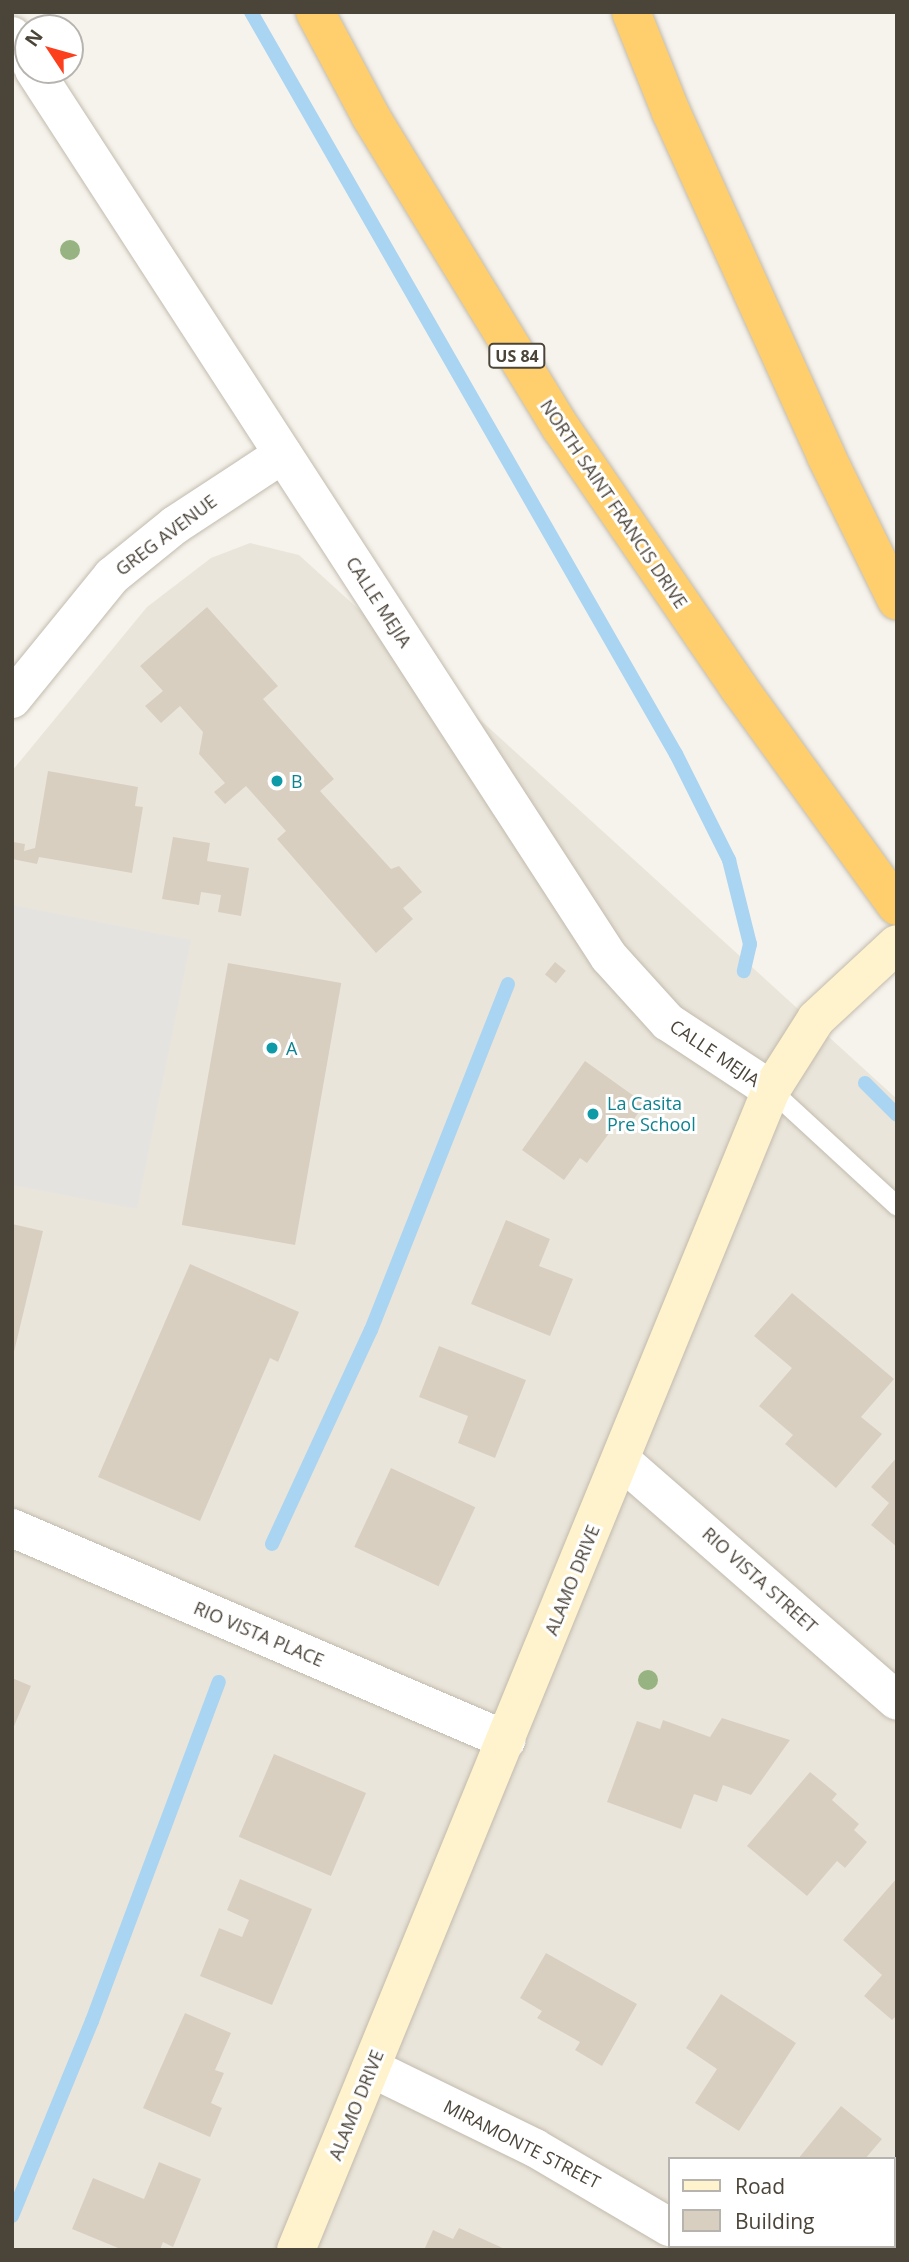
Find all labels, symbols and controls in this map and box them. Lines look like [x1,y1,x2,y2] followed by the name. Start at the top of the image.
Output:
[14,14,84,84] north arrow
[19,24,49,52] text: N
[487,344,547,368] road number: US 84
[536,396,692,612] street label: NORTH SAINT FRANCIS DRIVE
[111,490,221,580] street label: GREG AVENUE
[342,553,416,651] street label: CALLE MEJIA
[291,770,303,792] place label: B
[269,773,285,789] marker: B
[666,1015,764,1091] street label: CALLE MEJIA
[286,1037,297,1059] place label: A
[264,1040,280,1056] marker: A
[607,1093,696,1136] place label: La Casita Pre School
[585,1106,601,1122] marker: La Casita Pre School
[540,1522,604,1638] street label: ALAMO DRIVE
[698,1523,822,1637] street label: RIO VISTA STREET
[191,1597,327,1671] street label: RIO VISTA PLACE
[324,2047,388,2163] street label: ALAMO DRIVE
[440,2095,604,2193] street label: MIRAMONTE STREET
[668,2157,895,2248] legend
[735,2172,785,2200] text: Road
[735,2207,814,2235] text: Building

